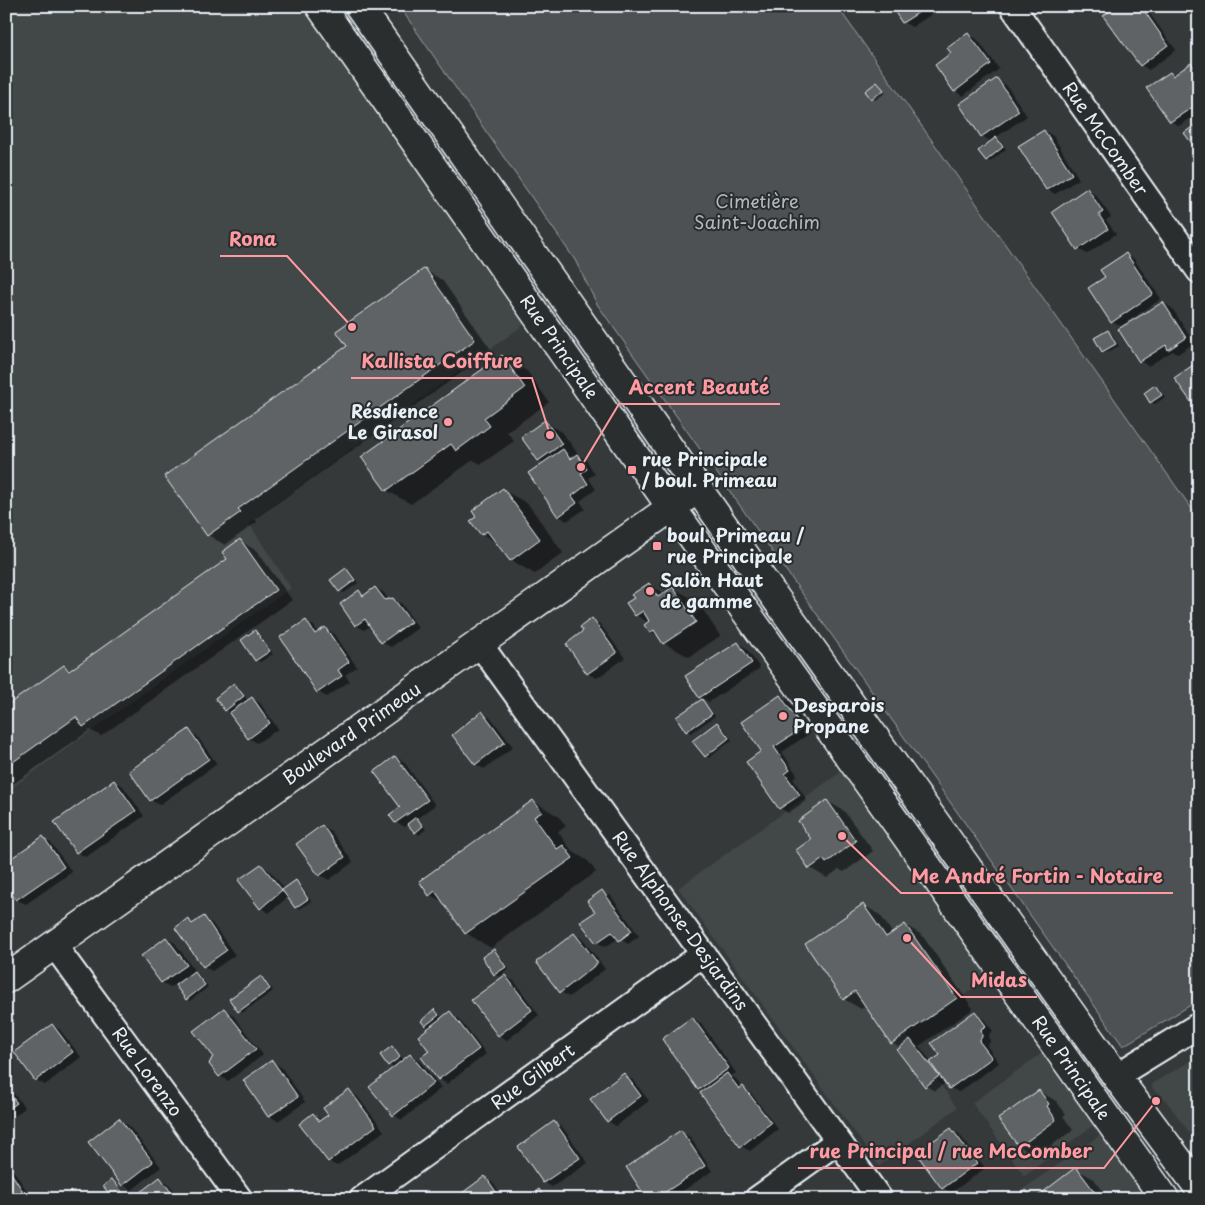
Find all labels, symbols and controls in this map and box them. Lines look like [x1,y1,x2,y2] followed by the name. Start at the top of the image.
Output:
[1057,76,1156,201] street label: Rue McComber
[694,187,820,235] park label: Cimetière Saint-Joachim
[220,222,287,256] callout: Rona
[229,224,277,252] text: Rona
[514,289,606,404] street label: Rue Principale
[351,344,532,378] callout: Kallista Coiffure
[361,346,523,374] text: Kallista Coiffure
[619,370,780,404] callout: Accent Beauté
[628,372,769,400] text: Accent Beauté
[348,397,438,445] place label: Résdience Le Girasol
[442,416,454,428] marker: Résdience Le Girasol
[641,445,777,493] place label: rue Principale / boul. Primeau
[626,464,638,476] marker: rue Principale / boul. Primeau
[667,521,805,569] place label: boul. Primeau / rue Principale
[651,540,663,552] marker: boul. Primeau / rue Principale
[660,566,764,614] place label: Salön Haut de gamme
[644,585,656,597] marker: Salön Haut de gamme
[277,675,426,791] street label: Boulevard Primeau
[793,691,885,739] place label: Desparois Propane
[777,710,789,722] marker: Desparois Propane
[607,825,756,1016] street label: Rue Alphonse-Desjardins
[901,859,1173,893] callout: Me André Fortin - Notaire
[911,861,1163,889] text: Me André Fortin - Notaire
[961,963,1037,997] callout: Midas
[971,965,1027,993] text: Midas
[1026,1010,1118,1125] street label: Rue Principale
[106,1021,190,1122] street label: Rue Lorenzo
[485,1036,580,1115] street label: Rue Gilbert
[798,1134,1104,1168] callout: rue Principal / rue McComber
[810,1136,1093,1164] text: rue Principal / rue McComber

